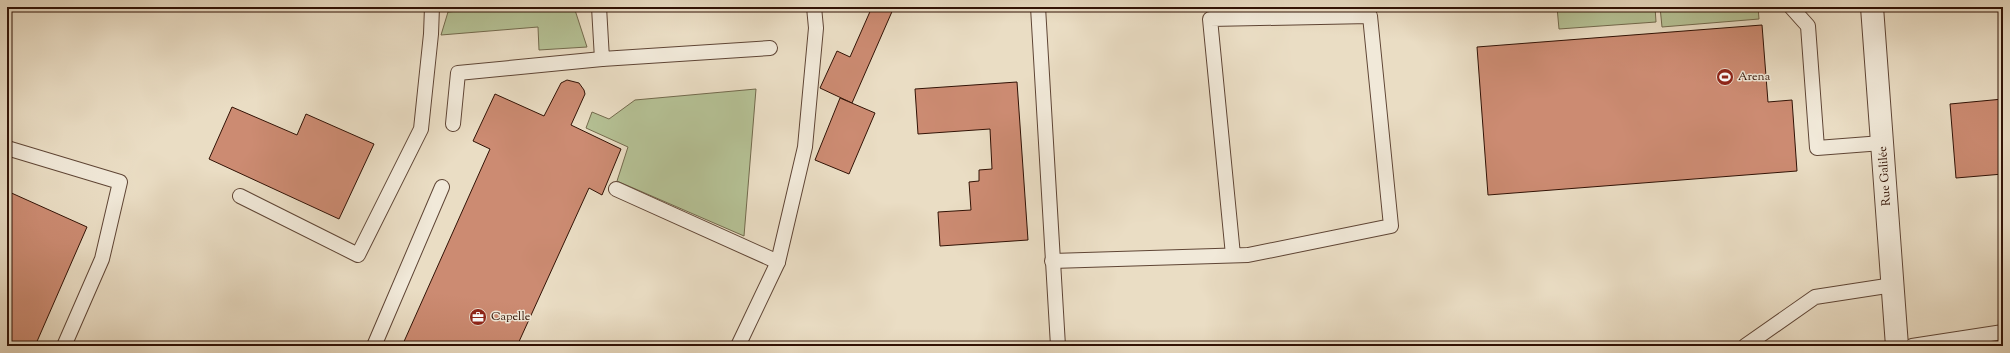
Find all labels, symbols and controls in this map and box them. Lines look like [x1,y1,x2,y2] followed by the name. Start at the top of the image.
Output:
[1715,67,1735,87] sports icon: Arena
[1738,68,1771,86] place label: Arena
[1874,145,1896,206] street label: Rue Galilée
[468,307,488,327] office icon: Capelle
[491,308,531,326] place label: Capelle

